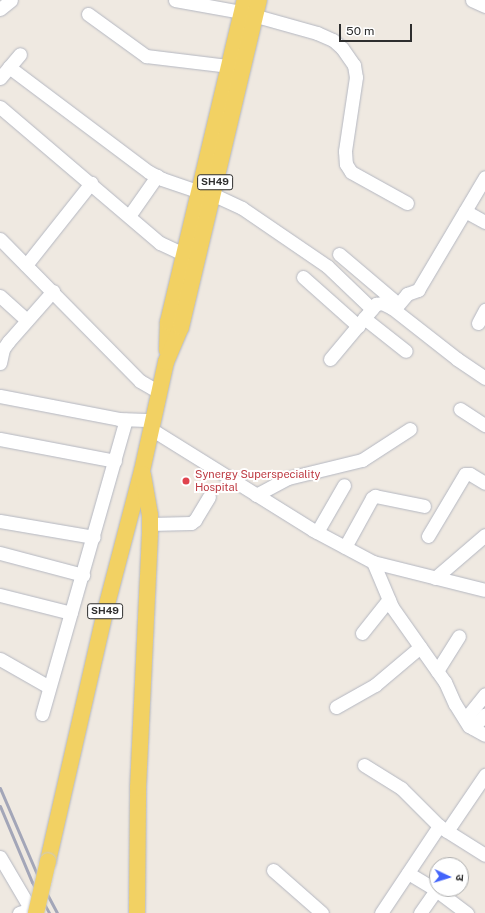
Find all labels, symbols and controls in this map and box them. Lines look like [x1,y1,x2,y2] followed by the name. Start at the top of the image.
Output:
[341,16,414,42] scale bar
[346,24,374,38] text: 50 m
[197,174,233,190] road number: SH49
[195,468,321,494] place label: Synergy Superspeciality Hospital
[180,475,192,487] marker: Synergy Superspeciality Hospital
[87,603,123,619] road number: SH49
[429,857,469,897] north arrow
[454,874,466,881] text: उ

